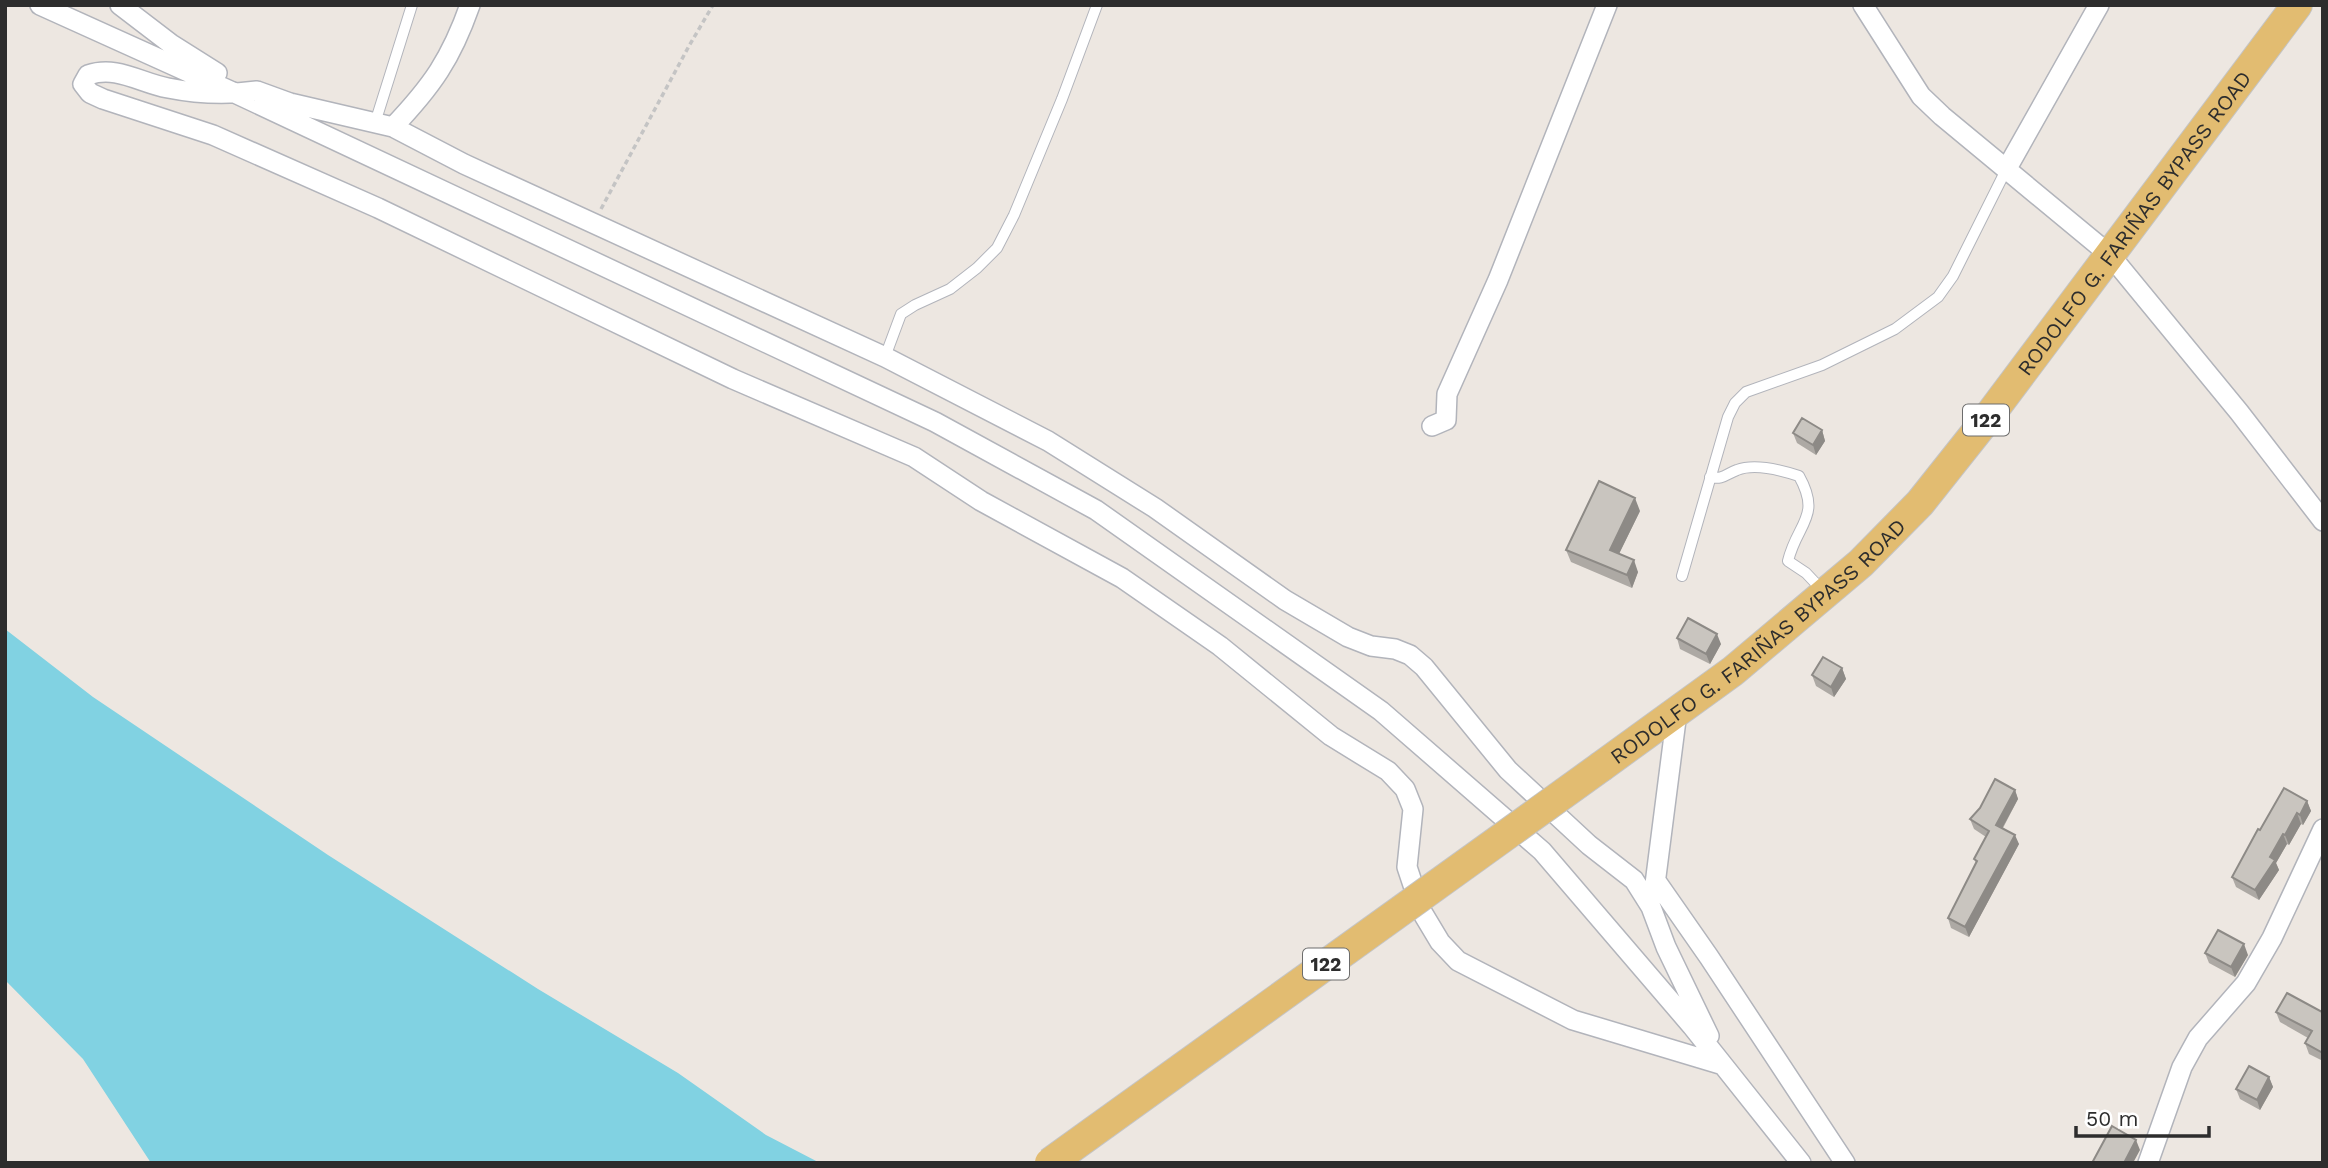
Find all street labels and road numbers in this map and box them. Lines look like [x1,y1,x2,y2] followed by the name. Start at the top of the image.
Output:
[2012,65,2256,380] street label: RODOLFO G. FARIÑAS BYPASS ROAD
[1963,404,2009,436] road number: 122
[1605,513,1910,769] street label: RODOLFO G. FARIÑAS BYPASS ROAD
[1303,948,1349,980] road number: 122

